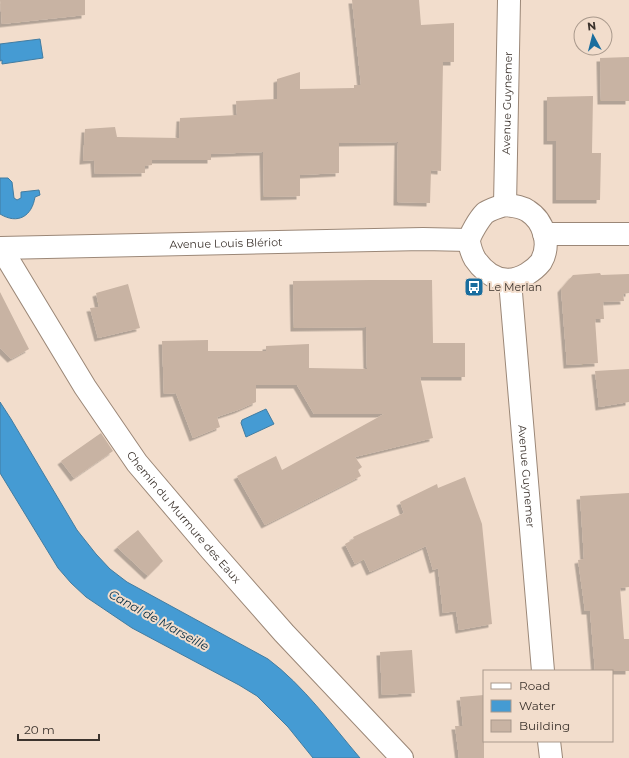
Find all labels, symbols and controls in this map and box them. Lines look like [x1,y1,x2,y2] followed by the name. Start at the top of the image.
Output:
[573,16,613,56] north arrow
[587,19,597,34] text: N
[499,51,515,155] street label: Avenue Guynemer
[169,235,283,251] street label: Avenue Louis Blériot
[463,276,485,298] bus stop icon: Le Merlan
[488,280,542,294] place label: Le Merlan
[515,424,538,528] street label: Avenue Guynemer
[124,448,244,586] street label: Chemin du Murmure des Eaux
[106,586,212,654] water label: Canal de Marseille
[483,670,613,742] legend
[519,678,550,693] text: Road
[519,698,556,713] text: Water
[18,716,99,742] scale bar
[519,718,570,733] text: Building
[24,722,55,737] text: 20 m

